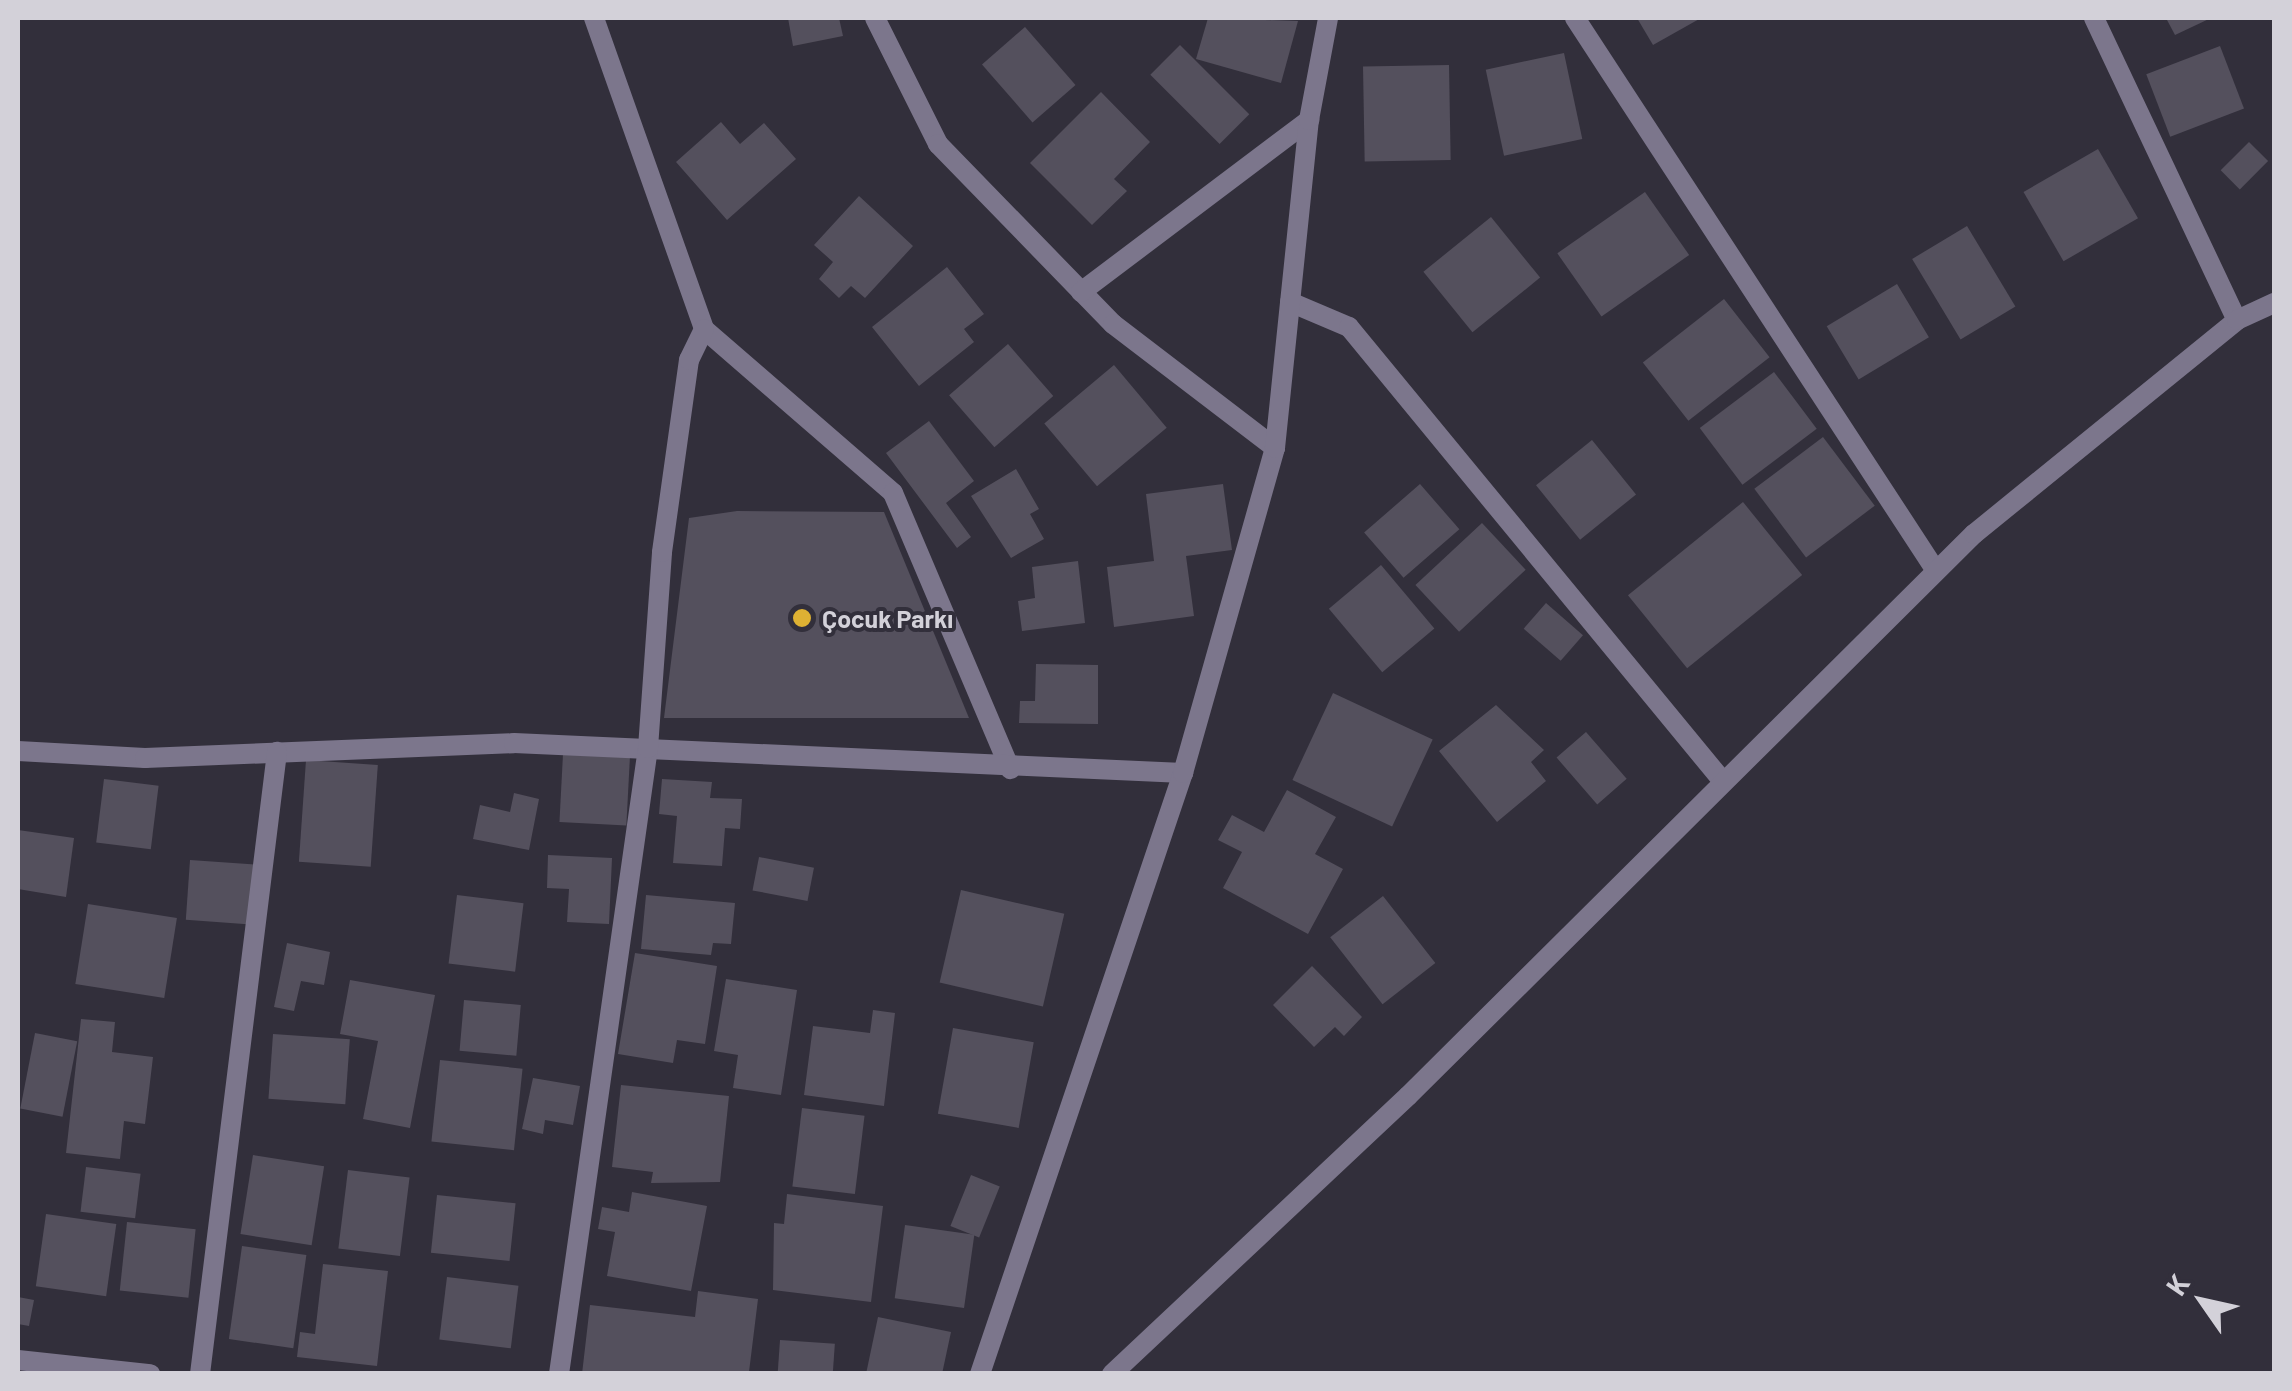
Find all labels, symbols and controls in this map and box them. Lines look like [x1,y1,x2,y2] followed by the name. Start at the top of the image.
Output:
[822,603,953,633] place label: Çocuk Parkı
[791,607,813,629] marker: Çocuk Parkı
[2152,1251,2252,1351] north arrow
[2158,1267,2196,1301] text: K

